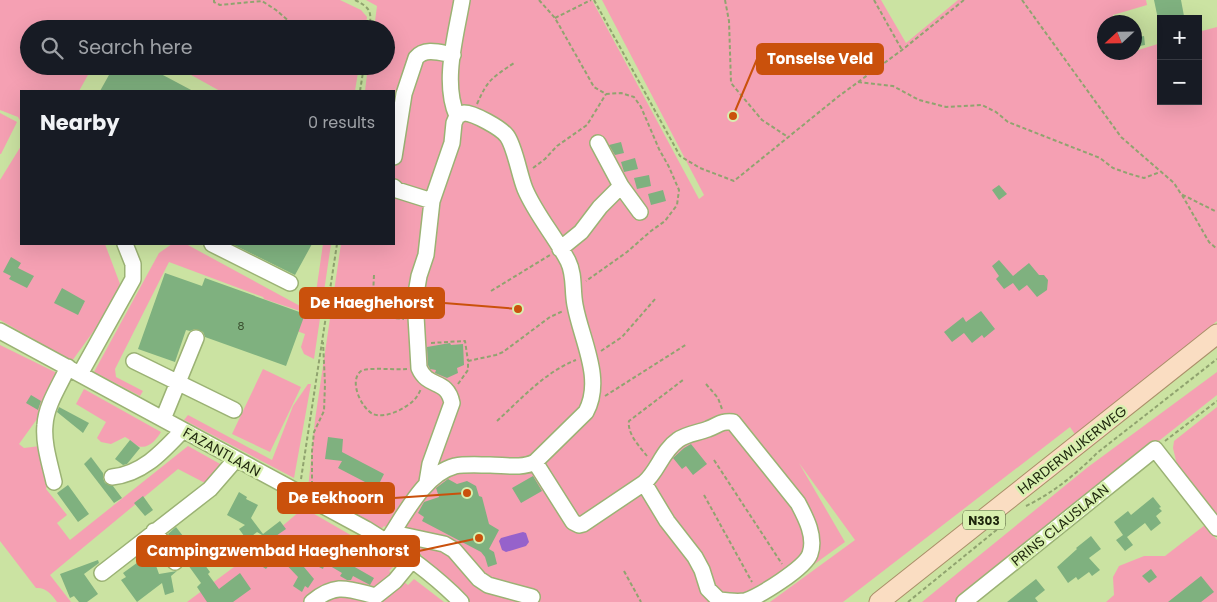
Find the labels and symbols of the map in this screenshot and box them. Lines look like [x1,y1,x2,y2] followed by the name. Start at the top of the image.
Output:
[1097,15,1142,60] north arrow
[757,44,883,74] callout: Tonselse Veld
[767,48,873,69] text: Tonselse Veld
[300,288,444,318] callout: De Haeghehorst
[310,292,434,313] text: De Haeghehorst
[238,318,245,334] house number: 8
[1013,401,1131,499] street label: HARDERWIJKERWEG
[180,422,264,482] street label: FAZANTLAAN
[1007,479,1113,571] street label: PRINS CLAUSLAAN
[278,483,394,513] callout: De Eekhoorn
[288,487,384,508] text: De Eekhoorn
[963,510,1005,530] road number: N303
[137,536,419,566] callout: Campingzwembad Haeghenhorst
[147,540,409,561] text: Campingzwembad Haeghenhorst

